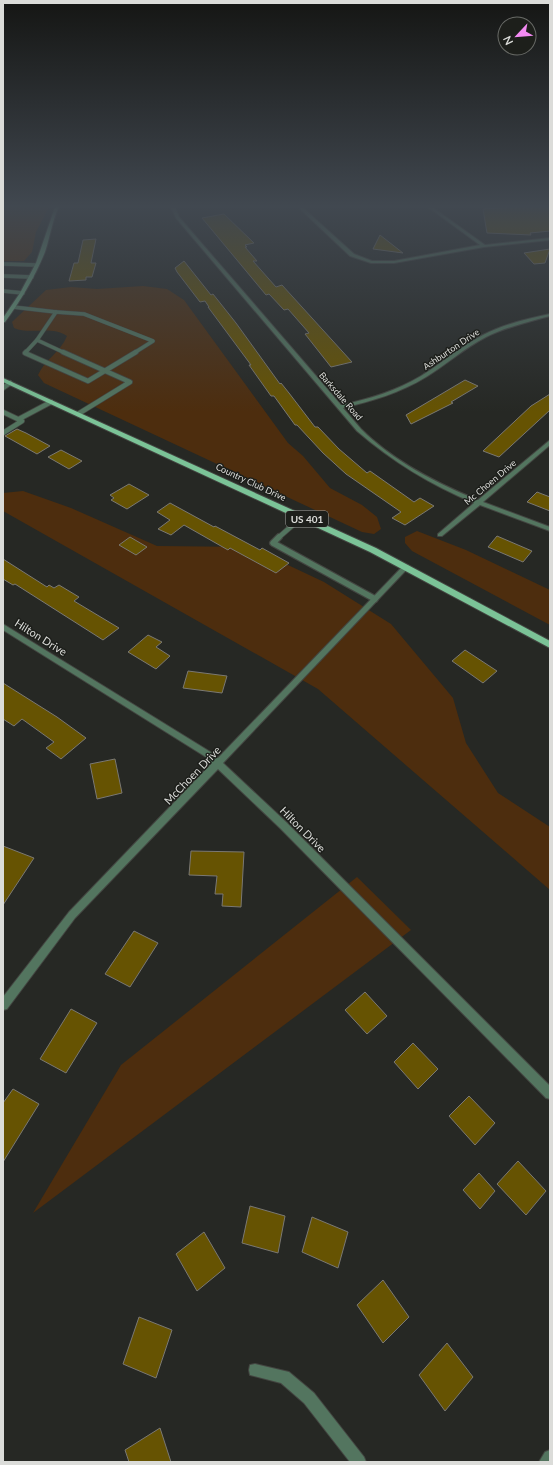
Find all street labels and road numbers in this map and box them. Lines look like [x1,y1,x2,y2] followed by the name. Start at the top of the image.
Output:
[421,326,481,372] street label: Ashburton Drive
[317,370,365,422] street label: Barksdale Road
[462,457,518,507] street label: Mc Choen Drive
[214,461,288,503] street label: Country Club Drive
[286,511,328,527] road number: US 401
[13,616,70,658] street label: Hilton Drive
[161,743,223,807] street label: McChoen Drive
[278,804,329,855] street label: Hilton Drive

